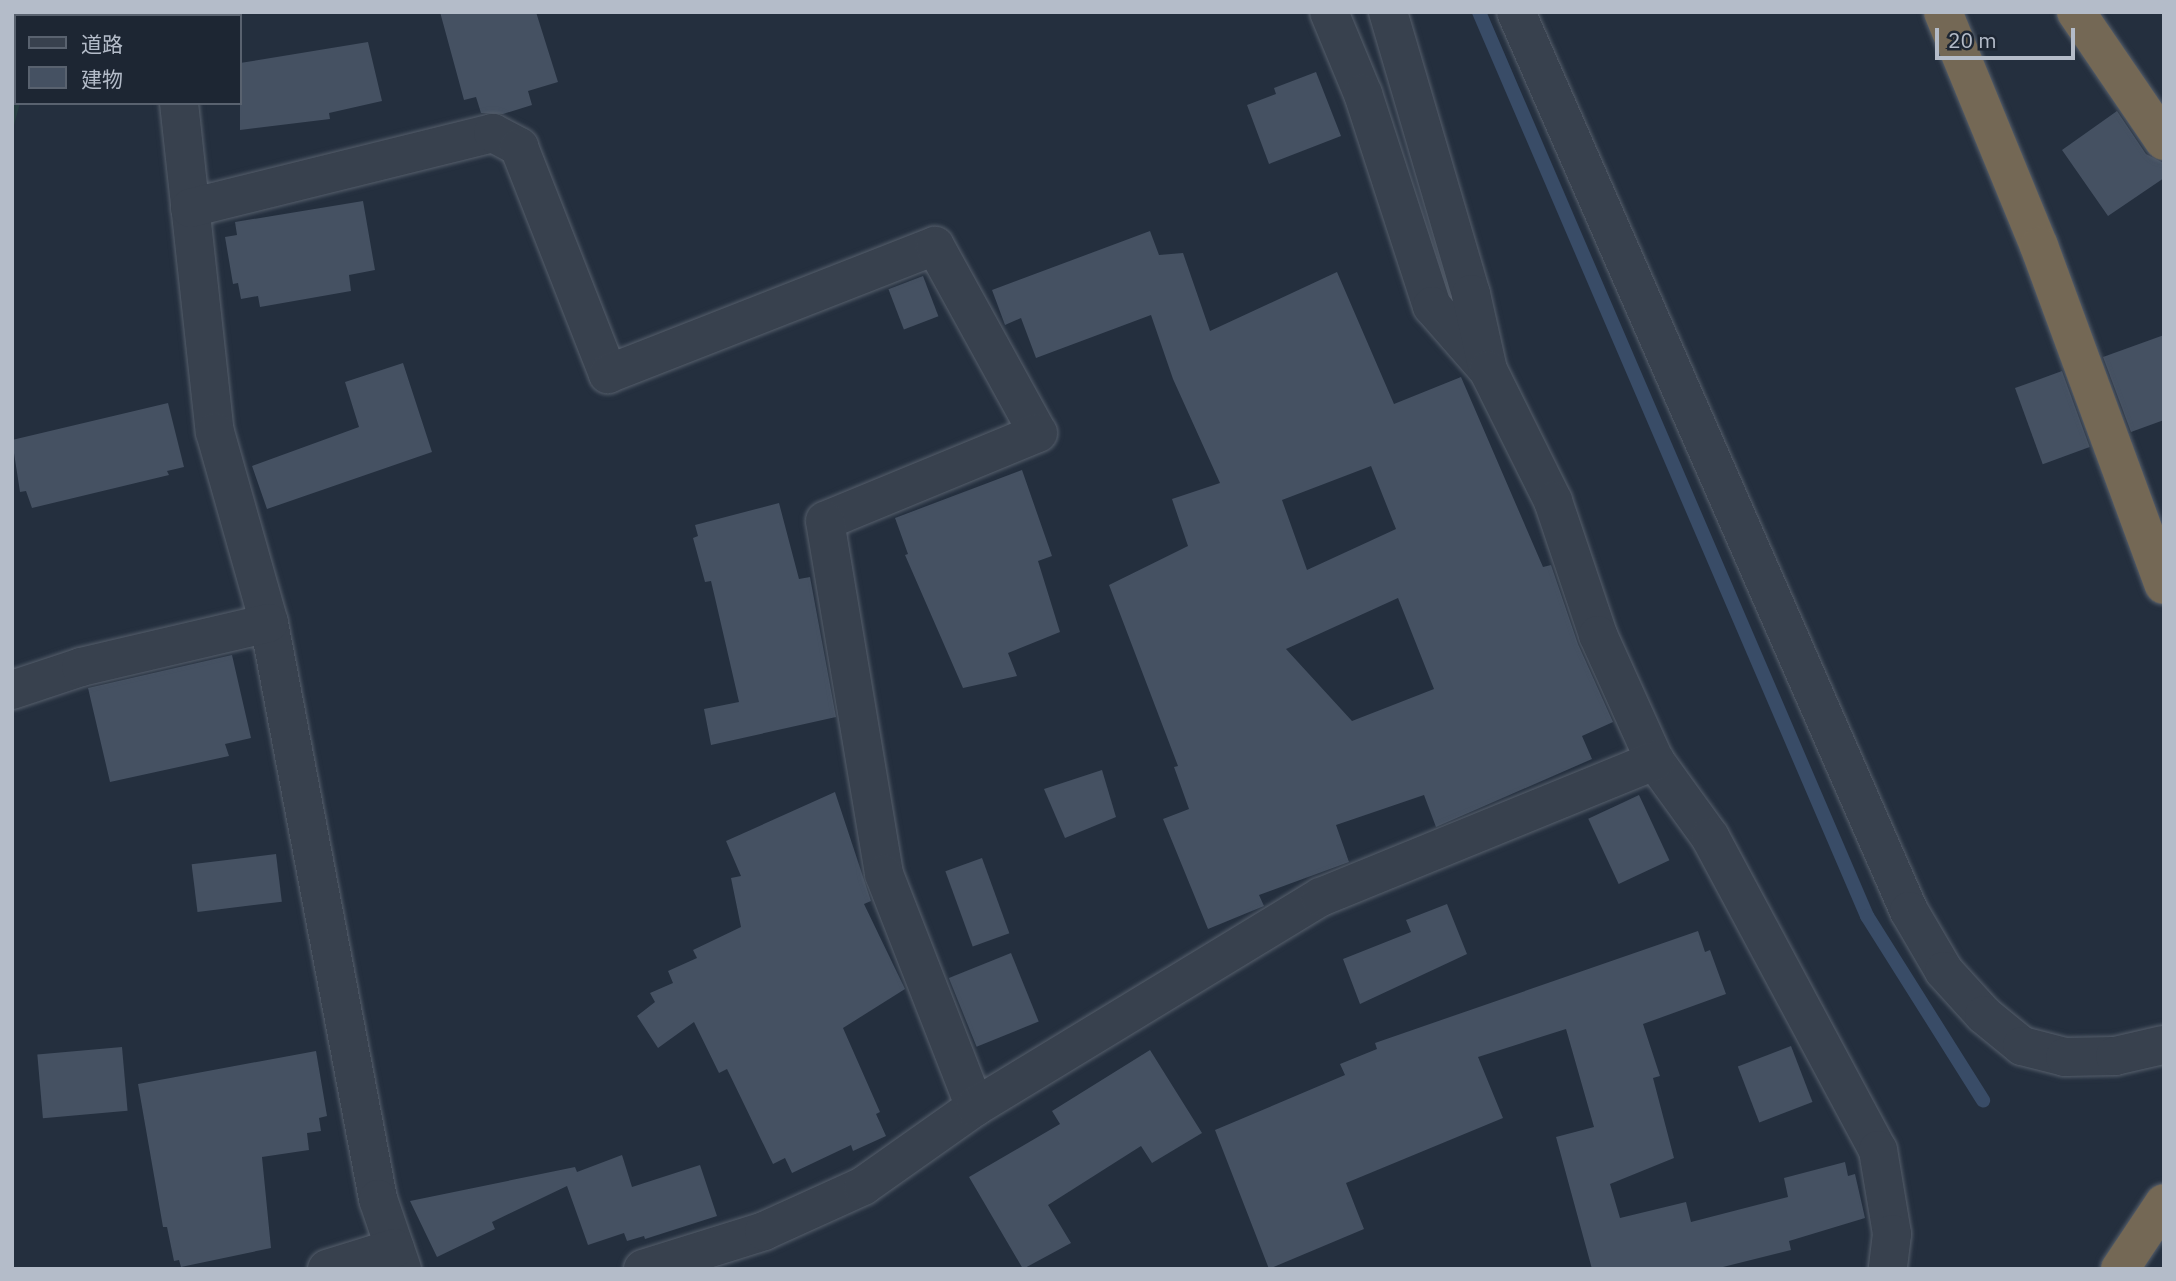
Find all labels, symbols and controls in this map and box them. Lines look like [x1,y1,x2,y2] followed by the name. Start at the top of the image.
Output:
[14,14,242,105] legend
[1938,14,2078,58] scale bar
[1948,26,1997,54] text: 20 m
[81,30,123,58] text: 道路
[81,65,123,93] text: 建物

